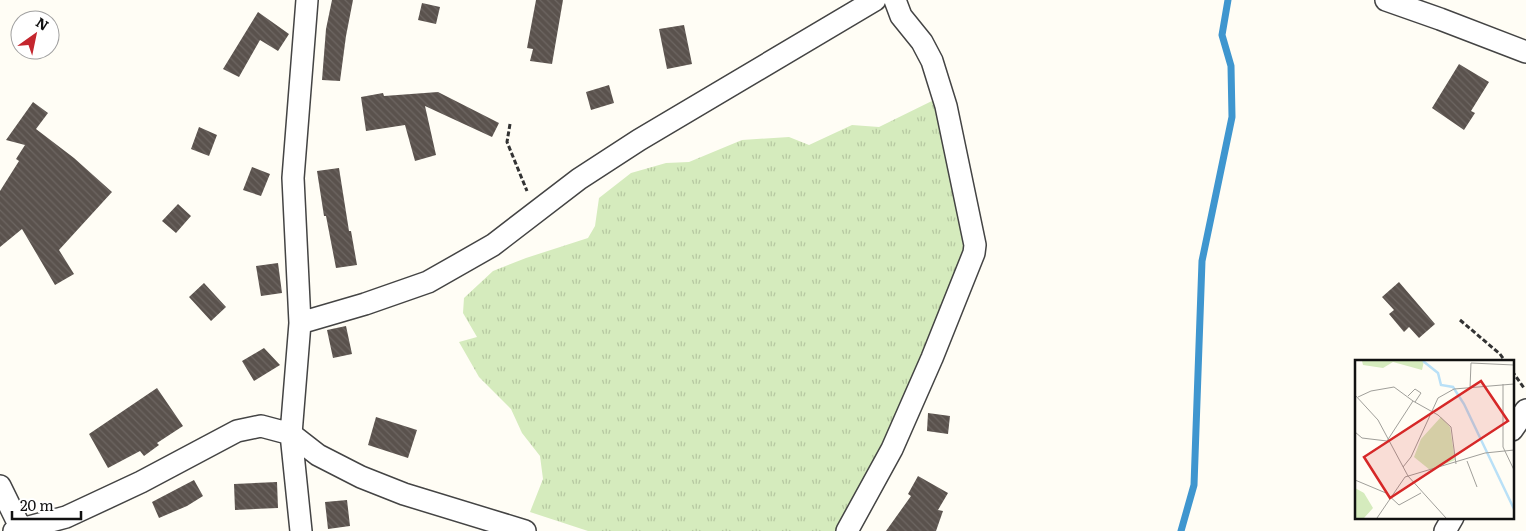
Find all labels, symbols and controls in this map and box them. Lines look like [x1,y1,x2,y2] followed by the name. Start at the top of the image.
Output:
[10,10,60,60] north arrow
[32,12,53,35] text: N
[1355,360,1514,518] inset map
[12,488,81,520] scale bar
[20,493,54,516] text: 20 m

